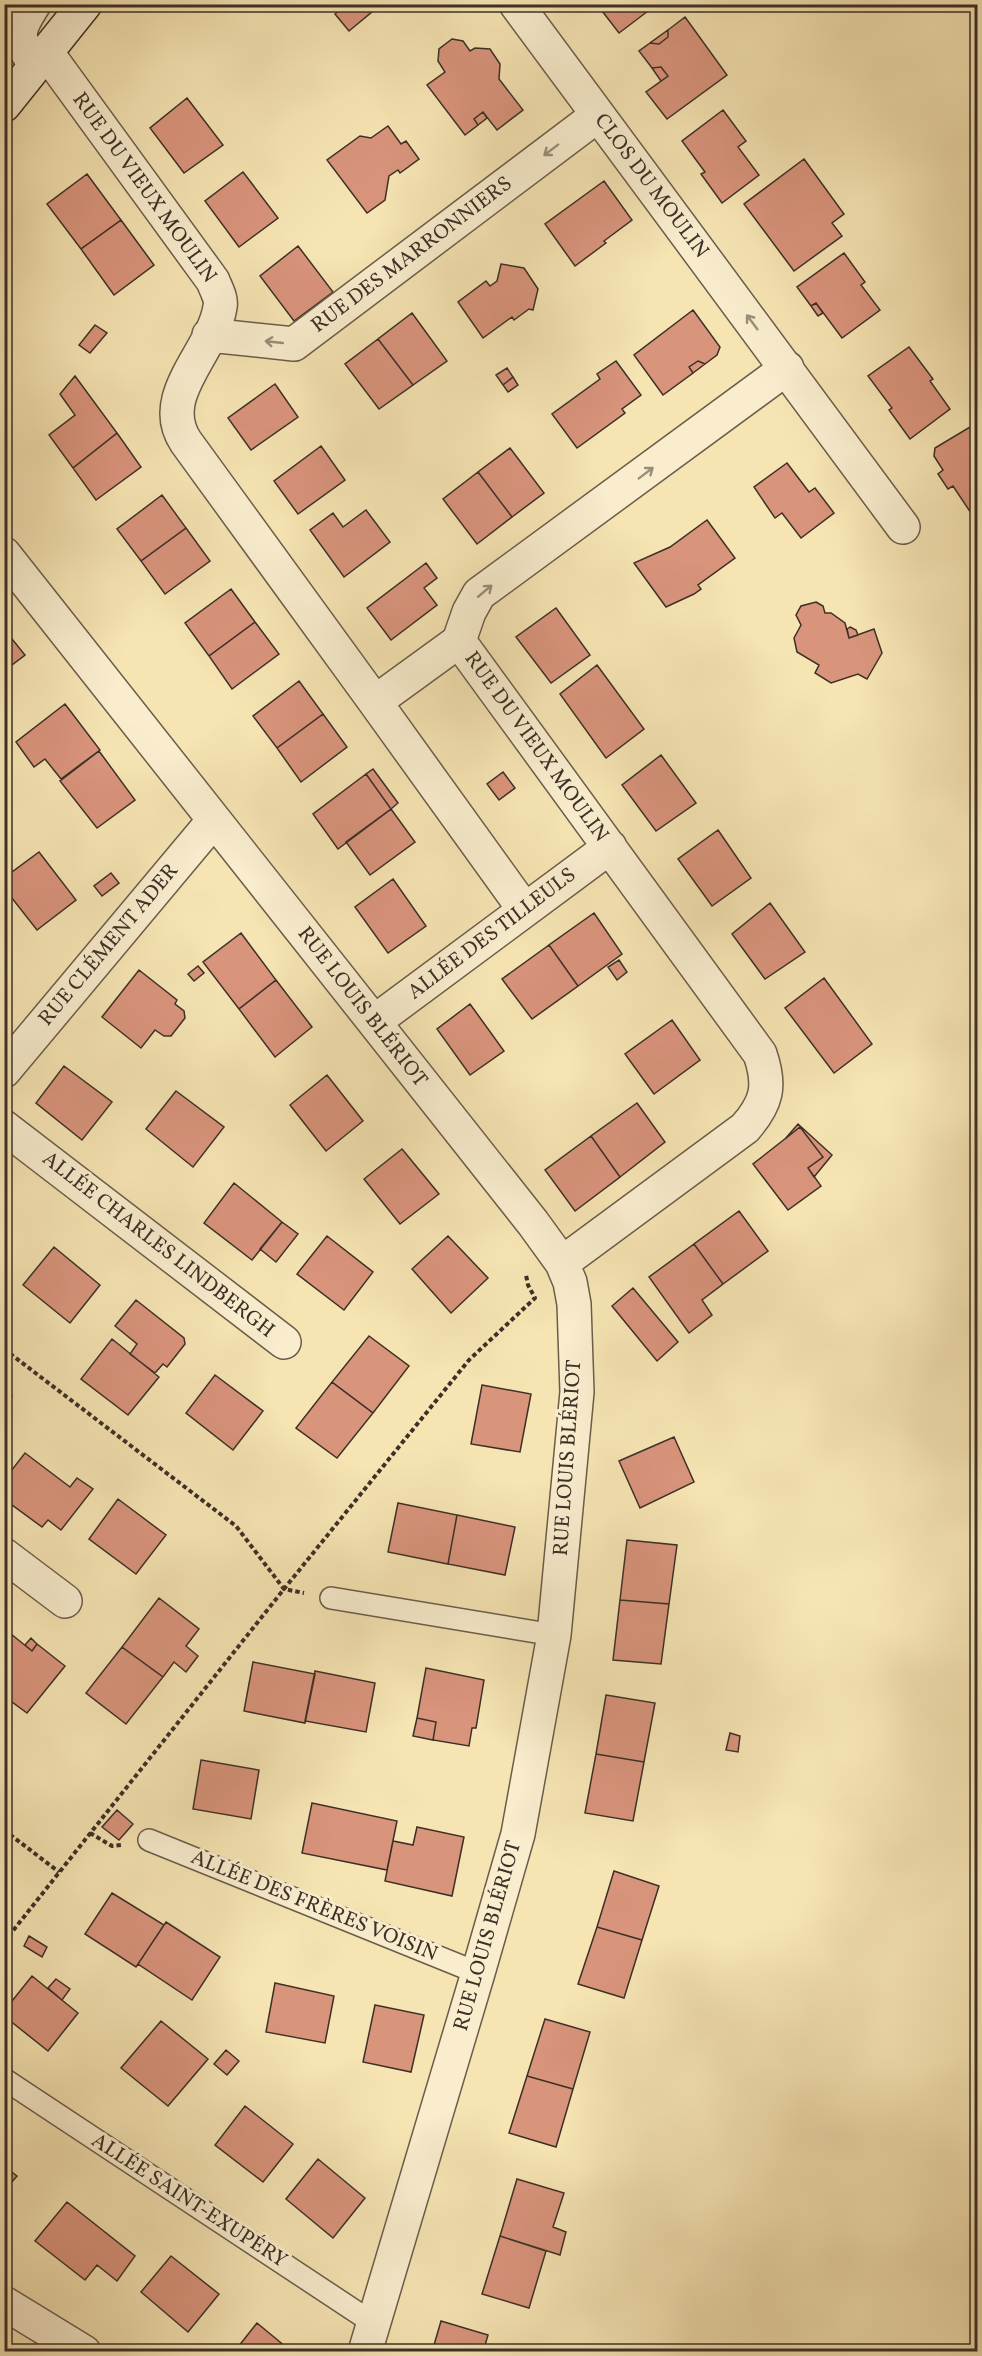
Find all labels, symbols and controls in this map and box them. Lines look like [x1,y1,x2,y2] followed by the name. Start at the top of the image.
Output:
[65,87,223,289] street label: RUE DU VIEUX MOULIN
[587,108,715,264] street label: CLOS DU MOULIN
[544,144,560,156] one-way arrow
[306,170,518,340] street label: RUE DES MARRONNIERS
[746,314,758,330] one-way arrow
[265,336,285,347] one-way arrow
[637,467,653,479] one-way arrow
[477,584,493,597] one-way arrow
[457,646,615,848] street label: RUE DU VIEUX MOULIN
[32,857,186,1033] street label: RUE CLÉMENT ADER
[402,861,582,1007] street label: ALLÉE DES TILLEULS
[290,921,434,1093] street label: RUE LOUIS BLÉRIOT
[36,1145,280,1345] street label: ALLÉE CHARLES LINDBERGH
[547,1359,589,1557] street label: RUE LOUIS BLÉRIOT
[447,1838,529,2034] street label: RUE LOUIS BLÉRIOT
[186,1843,442,1969] street label: ALLÉE DES FRÈRES VOISIN
[85,2127,293,2275] street label: ALLÉE SAINT-EXUPÉRY

